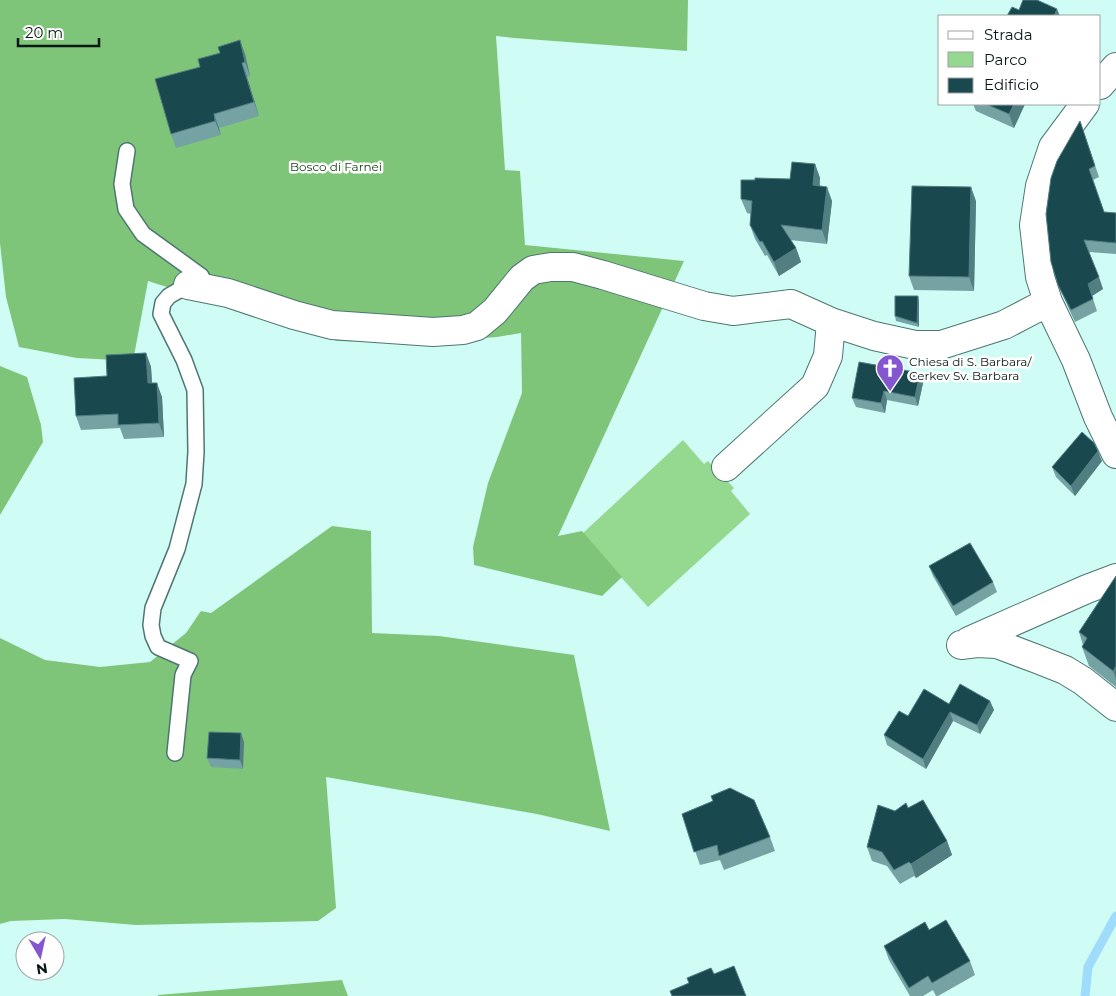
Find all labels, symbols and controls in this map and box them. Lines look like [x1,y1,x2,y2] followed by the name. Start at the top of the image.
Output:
[18,15,99,47] scale bar
[938,15,1101,105] legend
[25,23,63,42] text: 20 m
[984,25,1033,44] text: Strada
[984,50,1027,69] text: Parco
[984,75,1039,94] text: Edificio
[290,159,382,174] park label: Bosco di Farnei
[875,353,905,392] church icon: Chiesa di S. Barbara/ Cerkev Sv. Barbara
[909,354,1032,383] place label: Chiesa di S. Barbara/ Cerkev Sv. Barbara
[15,931,65,981] north arrow
[35,959,49,979] text: N

